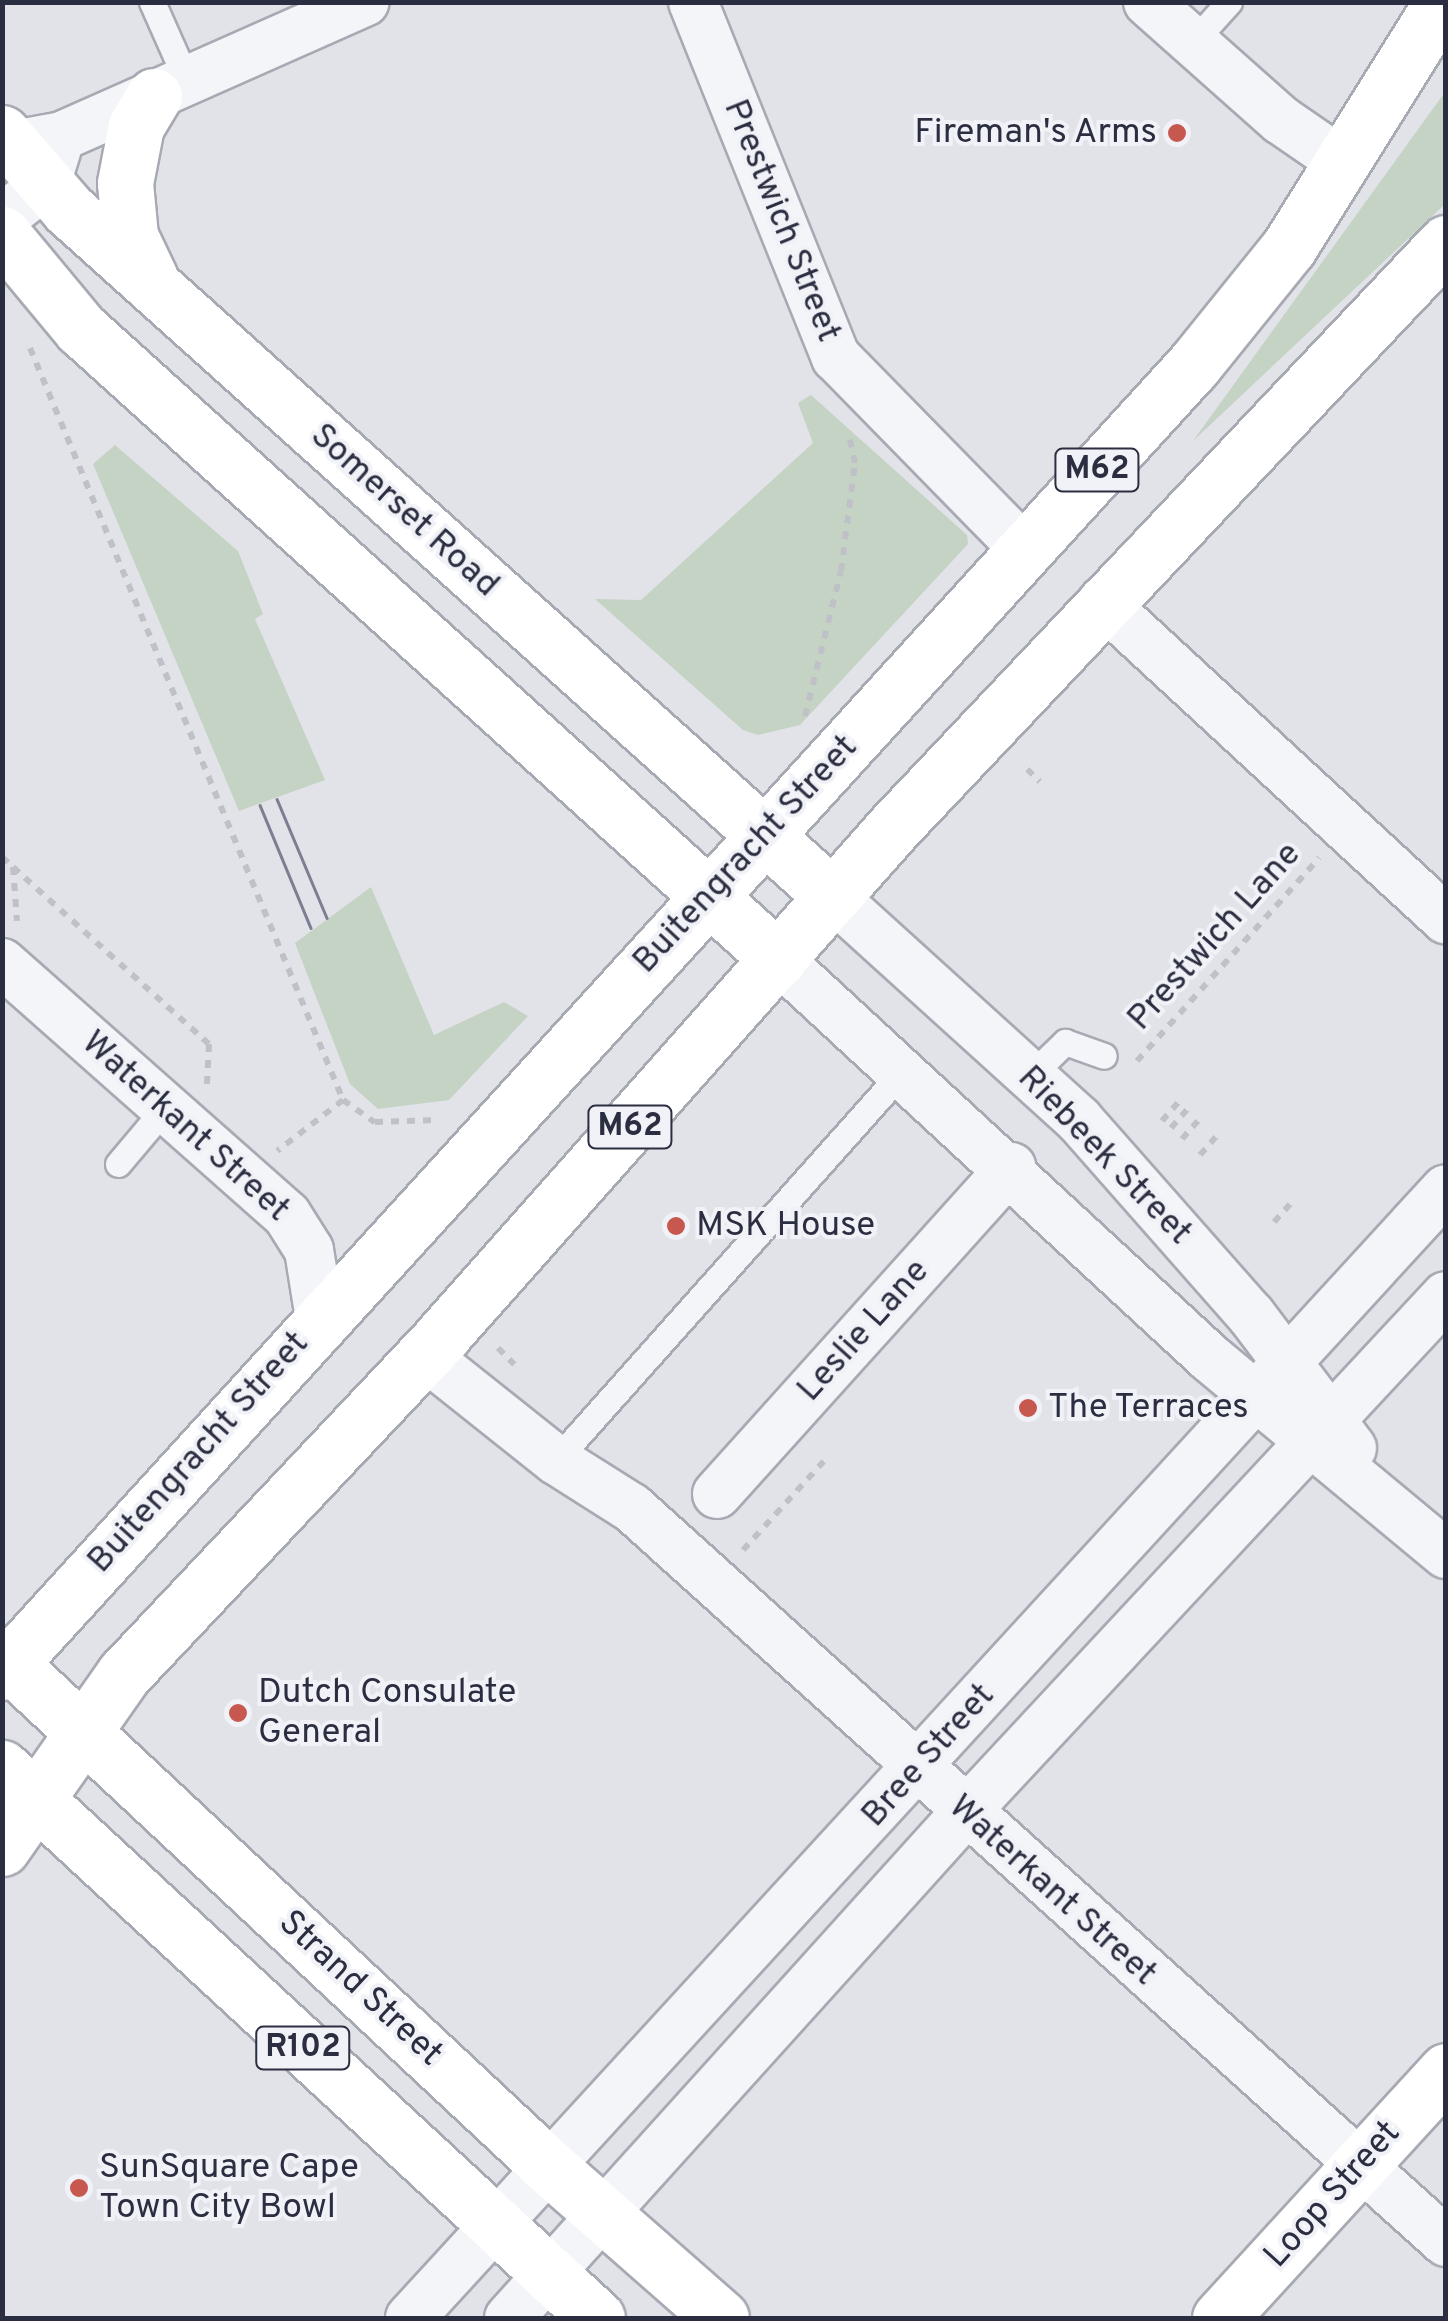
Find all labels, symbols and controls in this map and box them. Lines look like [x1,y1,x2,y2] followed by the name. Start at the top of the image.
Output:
[713,94,849,348] street label: Prestwich Street
[913,112,1157,154] place label: Fireman's Arms
[1166,122,1188,144] marker: Fireman's Arms
[301,415,507,607] street label: Somerset Road
[1052,443,1142,497] road number: M62
[625,727,867,983] street label: Buitengracht Street
[1120,834,1310,1040] street label: Prestwich Lane
[72,1023,298,1231] street label: Waterkant Street
[1008,1058,1200,1254] street label: Riebeek Street
[585,1100,675,1154] road number: M62
[696,1205,875,1247] place label: MSK House
[665,1215,687,1237] marker: MSK House
[789,1251,939,1411] street label: Leslie Lane
[80,1324,318,1582] street label: Buitengracht Street
[1048,1387,1250,1429] place label: The Terraces
[1017,1397,1039,1419] marker: The Terraces
[258,1672,516,1754] place label: Dutch Consulate General
[854,1676,1004,1836] street label: Bree Street
[227,1702,249,1724] marker: Dutch Consulate General
[939,1787,1165,1995] street label: Waterkant Street
[269,1902,451,2076] street label: Strand Street
[253,2021,353,2075] road number: R102
[1256,2113,1410,2277] street label: Loop Street
[99,2147,359,2229] place label: SunSquare Cape Town City Bowl
[68,2177,90,2199] marker: SunSquare Cape Town City Bowl

